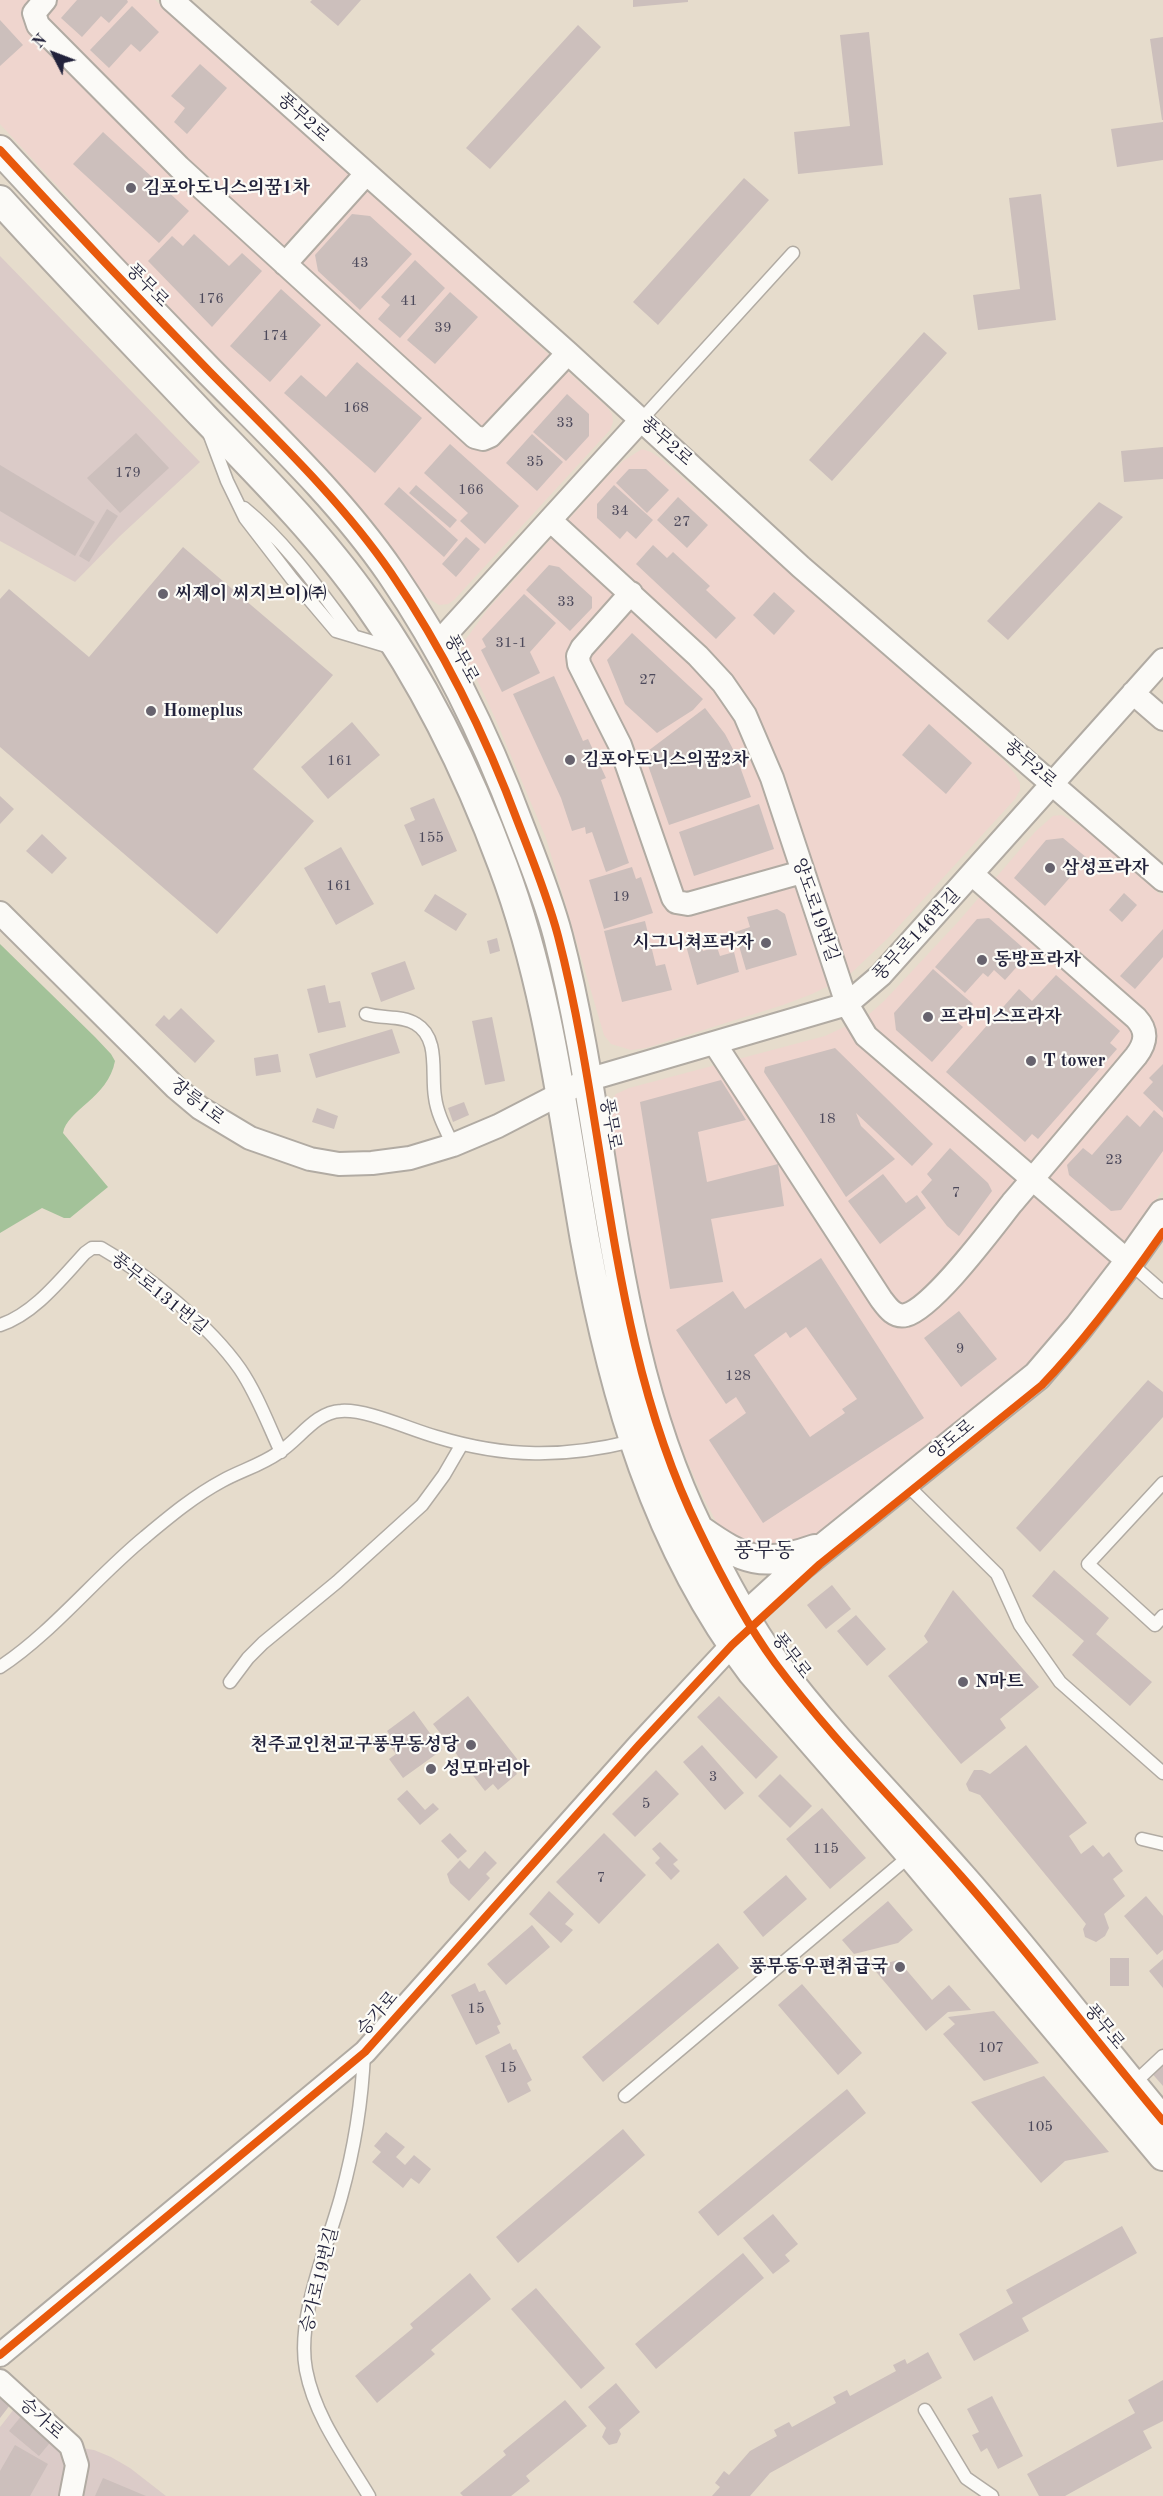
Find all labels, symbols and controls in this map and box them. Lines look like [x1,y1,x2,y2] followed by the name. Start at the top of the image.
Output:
[24,24,84,84] north arrow
[31,32,51,52] text: N
[273,89,333,147] street label: 풍무2로
[143,177,310,199] place label: 김포아도니스의꿈1차
[124,181,138,195] marker: 김포아도니스의꿈1차
[351,254,369,272] house number: 43
[121,260,173,312] street label: 풍무로
[198,290,224,308] house number: 176
[400,292,418,310] house number: 41
[434,319,452,337] house number: 39
[262,327,288,345] house number: 174
[343,399,369,417] house number: 168
[636,413,696,471] street label: 풍무2로
[556,414,574,432] house number: 33
[526,453,544,471] house number: 35
[115,464,141,482] house number: 179
[458,481,484,499] house number: 166
[611,502,629,520] house number: 34
[673,513,691,531] house number: 27
[175,583,326,605] place label: 씨제이 씨지브이)㈜
[156,587,170,601] marker: 씨제이 씨지브이)㈜
[557,593,575,611] house number: 33
[439,631,483,687] street label: 풍무로
[495,634,527,652] house number: 31-1
[639,671,657,689] house number: 27
[163,700,243,722] place label: Homeplus
[144,704,158,718] marker: Homeplus
[999,735,1061,793] street label: 풍무2로
[582,749,749,771] place label: 김포아도니스의꿈2차
[327,752,353,770] house number: 161
[563,753,577,767] marker: 김포아도니스의꿈2차
[418,829,444,847] house number: 155
[787,856,843,964] street label: 양도로19번길
[1062,857,1149,879] place label: 삼성프라자
[1043,861,1057,875] marker: 삼성프라자
[326,877,352,895] house number: 161
[869,884,965,986] street label: 풍무로146번길
[612,888,630,906] house number: 19
[632,932,754,954] place label: 시그니쳐프라자
[759,936,773,950] marker: 시그니쳐프라자
[994,949,1081,971] place label: 동방프라자
[975,953,989,967] marker: 동방프라자
[940,1006,1062,1028] place label: 프라미스프라자
[921,1010,935,1024] marker: 프라미스프라자
[1043,1050,1106,1072] place label: T tower
[1024,1054,1038,1068] marker: T tower
[166,1074,228,1130] street label: 장릉1로
[595,1096,625,1152] street label: 풍무로
[818,1110,836,1128] house number: 18
[1105,1151,1123,1169] house number: 23
[952,1184,960,1202] house number: 7
[106,1248,212,1340] street label: 풍무로131번길
[956,1340,964,1358] house number: 9
[725,1367,751,1385] house number: 128
[925,1415,979,1465] street label: 양도로
[734,1538,794,1564] district label: 풍무동
[767,1629,815,1683] street label: 풍무로
[975,1671,1024,1693] place label: N마트
[956,1675,970,1689] marker: N마트
[250,1734,459,1756] place label: 천주교인천교구풍무동성당
[464,1738,478,1752] marker: 천주교인천교구풍무동성당
[443,1758,530,1780] place label: 성모마리아
[424,1762,438,1776] marker: 성모마리아
[709,1768,717,1786] house number: 3
[642,1795,650,1813] house number: 5
[813,1840,839,1858] house number: 115
[597,1869,605,1887] house number: 7
[749,1956,888,1978] place label: 풍무동우편취급국
[893,1960,907,1974] marker: 풍무동우편취급국
[353,1987,403,2041] street label: 승가로
[467,2000,485,2018] house number: 15
[1079,2000,1129,2054] street label: 풍무로
[978,2039,1004,2057] house number: 107
[499,2059,517,2077] house number: 15
[1027,2118,1053,2136] house number: 105
[296,2225,344,2335] street label: 승가로19번길
[14,2394,68,2444] street label: 승가로

